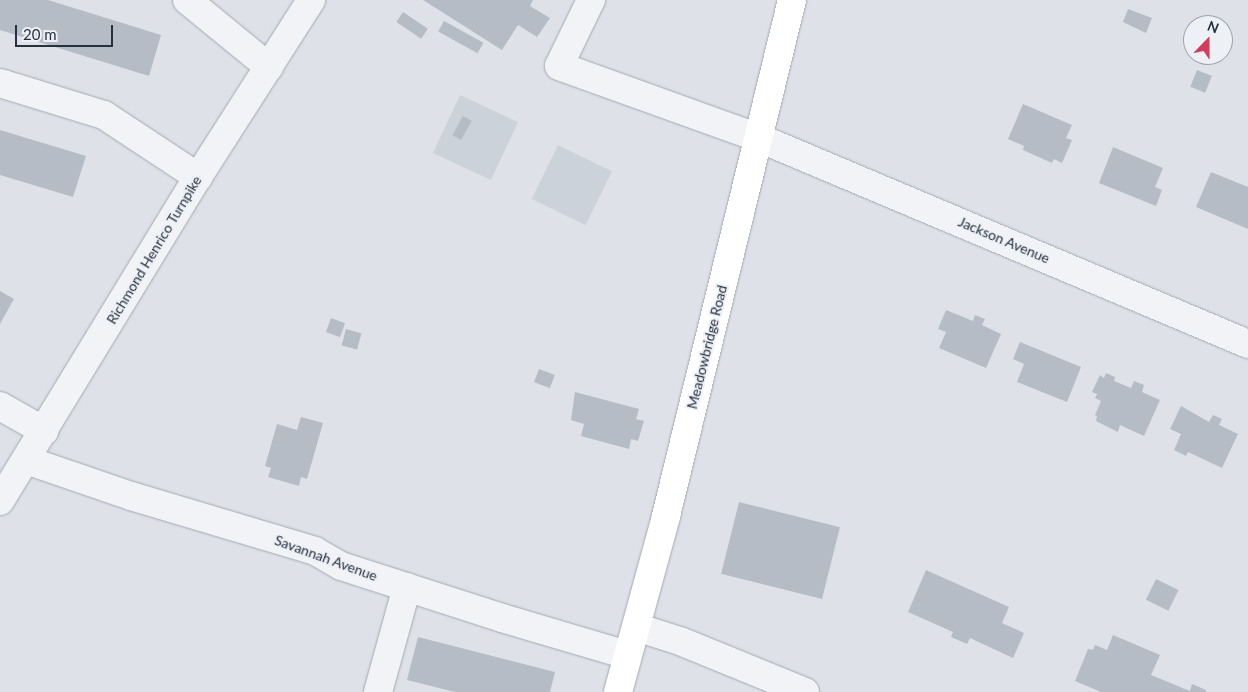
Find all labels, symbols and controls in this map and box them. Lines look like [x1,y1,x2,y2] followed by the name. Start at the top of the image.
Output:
[18,15,115,47] scale bar
[1183,15,1233,65] north arrow
[1205,17,1222,36] text: N
[23,25,57,43] text: 20 m
[103,173,205,327] street label: Richmond Henrico Turnpike
[956,213,1052,267] street label: Jackson Avenue
[683,283,731,411] street label: Meadowbridge Road
[272,532,380,584] street label: Savannah Avenue

